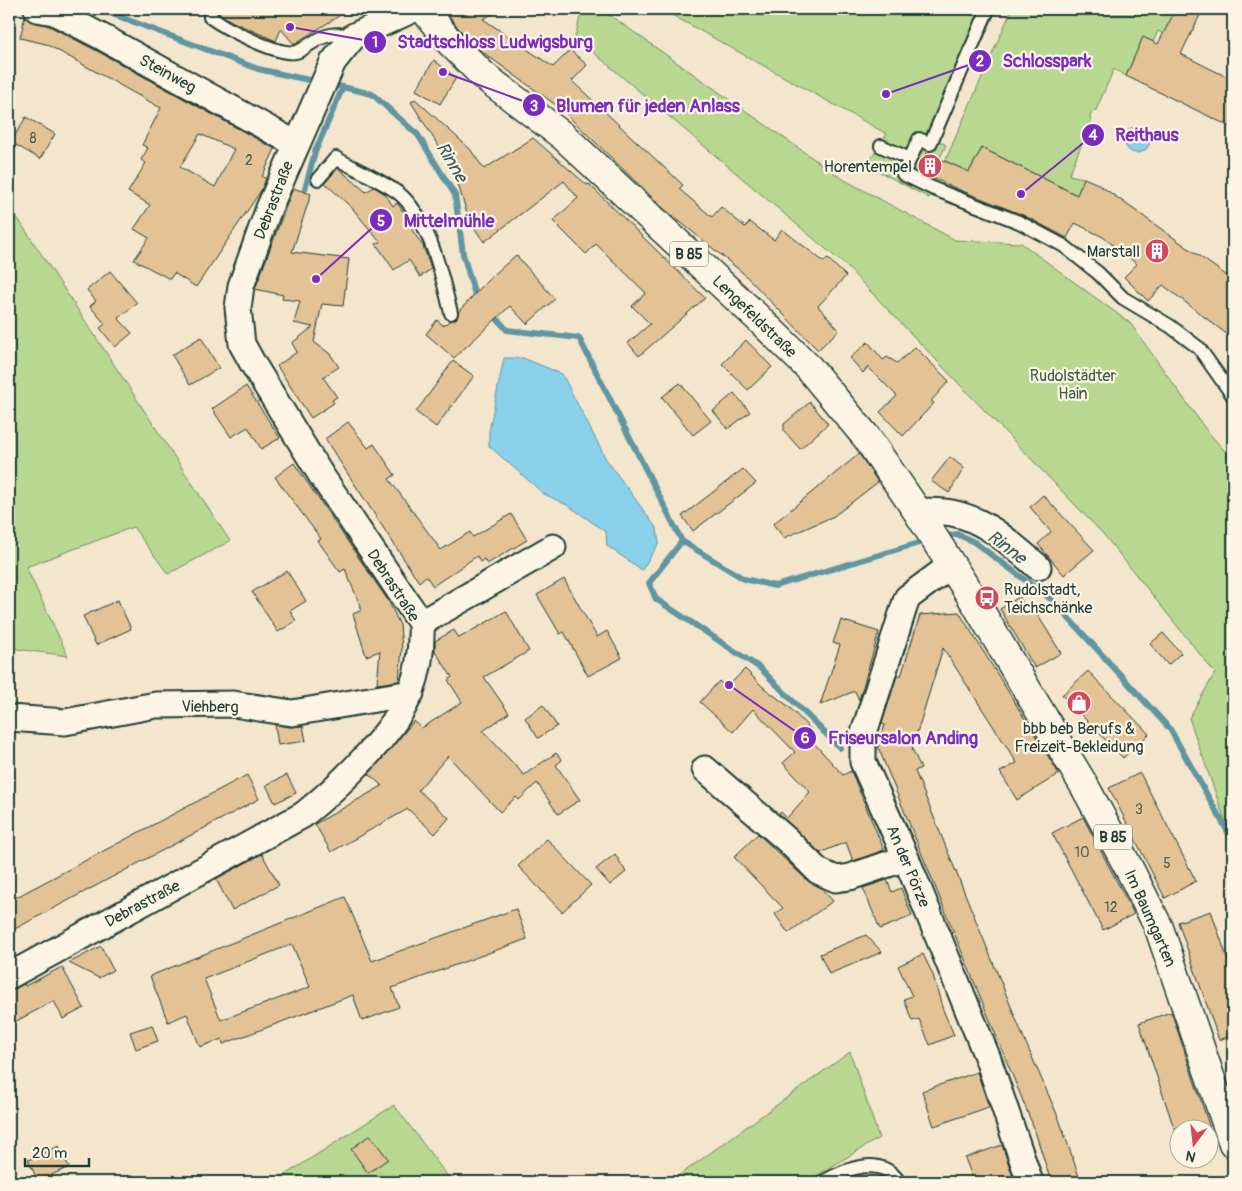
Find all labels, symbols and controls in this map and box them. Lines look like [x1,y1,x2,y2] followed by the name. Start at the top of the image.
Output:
[363,25,603,58] callout: Stadtschloss Ludwigsburg
[397,31,593,54] text: Stadtschloss Ludwigsburg
[372,33,378,52] text: 1
[967,45,1101,78] callout: Schlosspark
[135,50,200,98] street label: Steinweg
[1003,50,1092,73] text: Schlosspark
[976,52,984,71] text: 2
[521,89,750,122] callout: Blumen für jeden Anlass
[556,95,741,118] text: Blumen für jeden Anlass
[530,97,538,116] text: 3
[1080,118,1189,151] callout: Reithaus
[1115,124,1180,147] text: Reithaus
[1089,126,1098,145] text: 4
[29,130,37,147] house number: 8
[431,138,474,188] water label: Rinne
[245,152,253,169] house number: 2
[917,153,943,179] building icon: Horentempel
[824,157,912,177] place label: Horentempel
[250,158,298,242] street label: Debrastraße
[369,204,505,237] callout: Mittelmühle
[404,210,495,233] text: Mittelmühle
[377,212,385,231] text: 5
[1144,238,1170,264] building icon: Marstall
[670,242,708,266] road number: B 85
[1087,242,1140,262] place label: Marstall
[708,271,801,362] street label: Lengefeldstraße
[1030,366,1116,404] park label: Rudolstädter Hain
[983,525,1032,571] water label: Rinne
[362,546,424,626] street label: Debrastraße
[1004,580,1092,618] place label: Rudolstadt, Teichschänke
[974,585,1000,611] bus stop icon: Rudolstadt, Teichschänke
[1066,690,1092,716] shop icon: bbb beb Berufs & Freizeit-Bekleidung
[181,697,239,717] street label: Viehberg
[1014,719,1144,757] place label: bbb beb Berufs & Freizeit-Bekleidung
[793,721,988,754] callout: Friseursalon Anding
[828,727,978,750] text: Friseursalon Anding
[801,729,810,748] text: 6
[1135,801,1143,818] house number: 3
[882,822,934,911] street label: An der Pörze
[1094,824,1132,850] road number: B 85
[1074,844,1090,861] house number: 10
[1163,855,1171,872] house number: 5
[1120,867,1180,970] street label: Im Baumgarten
[101,876,184,932] street label: Debrastraße
[1104,899,1118,916] house number: 12
[1170,1118,1220,1168] north arrow
[25,1136,89,1168] scale bar
[32,1144,67,1163] text: 20 m
[1184,1147,1198,1166] text: N

